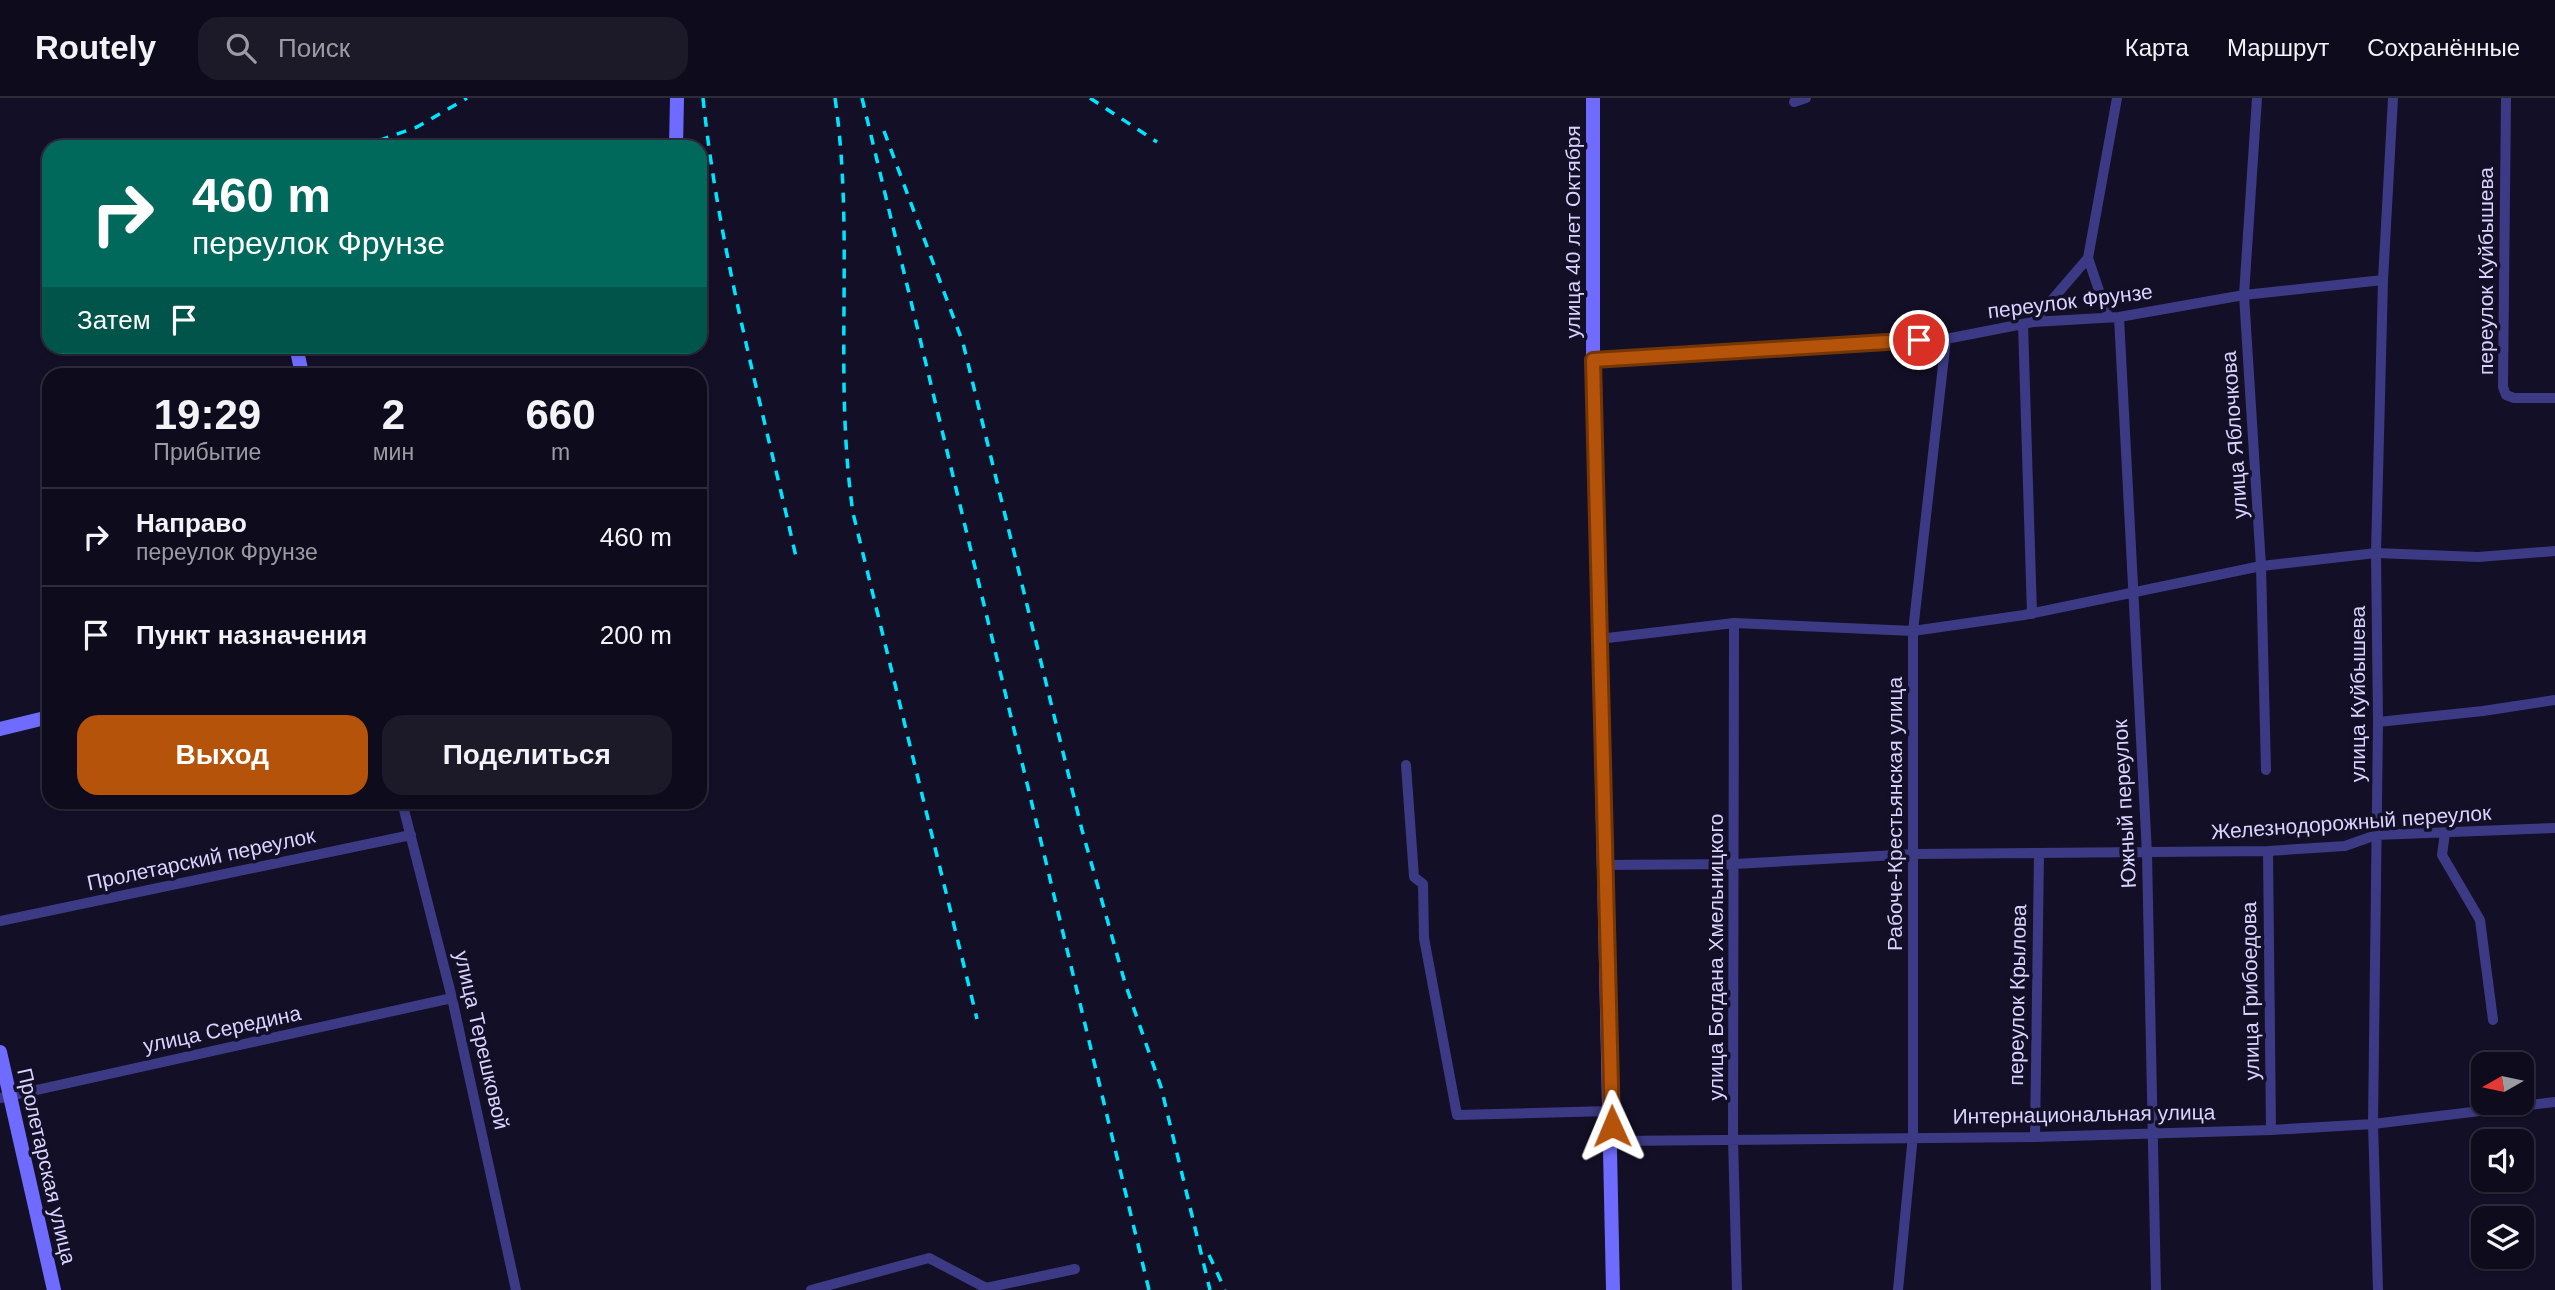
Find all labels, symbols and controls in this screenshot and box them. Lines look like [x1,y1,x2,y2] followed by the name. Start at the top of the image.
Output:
[198,17,688,80] search box
[35,29,156,66] text: Routely
[222,29,260,67] icon: search
[278,33,350,63] text: Поиск
[2125,34,2189,61] text: Карта
[2227,34,2329,61] text: Маршрут
[2367,34,2520,61] text: Сохранённые
[1561,125,1584,339] street label: улица 40 лет Октября
[2474,167,2497,375] street label: переулок Куйбышева
[77,168,168,259] icon: right
[192,168,331,222] text: 460 m
[192,225,445,261] text: переулок Фрунзе
[1986,279,2154,323] street label: переулок Фрунзе
[165,301,203,339] icon: arrive
[77,305,151,335] text: Затем
[1889,310,1949,370] pin
[1900,321,1938,359] icon: arrive
[2217,350,2251,520] street label: улица Яблочкова
[154,391,261,438] text: 19:29
[382,391,405,438] text: 2
[526,391,596,438] text: 660
[153,439,261,465] text: Прибытие
[373,439,414,465] text: мин
[551,439,570,465] text: m
[136,508,247,538] text: Направо
[77,518,115,556] icon: right
[600,522,672,552] text: 460 m
[136,539,318,565] text: переулок Фрунзе
[2346,606,2369,782] street label: улица Куйбышева
[77,616,115,654] icon: arrive
[136,620,367,650] text: Пункт назначения
[600,620,672,650] text: 200 m
[1883,677,1906,951] street label: Рабоче-Крестьянская улица
[77,715,368,795] button: Выход
[382,715,672,795] button: Поделиться
[2108,718,2140,889] street label: Южный переулок
[2210,801,2493,843] street label: Железнодорожный переулок
[1704,814,1727,1100] street label: улица Богдана Хмельницкого
[85,823,318,894] street label: Пролетарский переулок
[2237,901,2263,1080] street label: улица Грибоедова
[2004,904,2030,1086] street label: переулок Крылова
[450,948,514,1132] street label: улица Терешковой
[141,1001,303,1057] street label: улица Середина
[2471,1052,2534,1115] north arrow
[2471,1052,2534,1269] map controls
[13,1066,81,1267] street label: Пролетарская улица
[1575,1089,1649,1163] position arrow
[1952,1100,2216,1128] street label: Интернациональная улица
[2471,1129,2534,1192] button: sound
[2471,1206,2534,1269] button: layers

